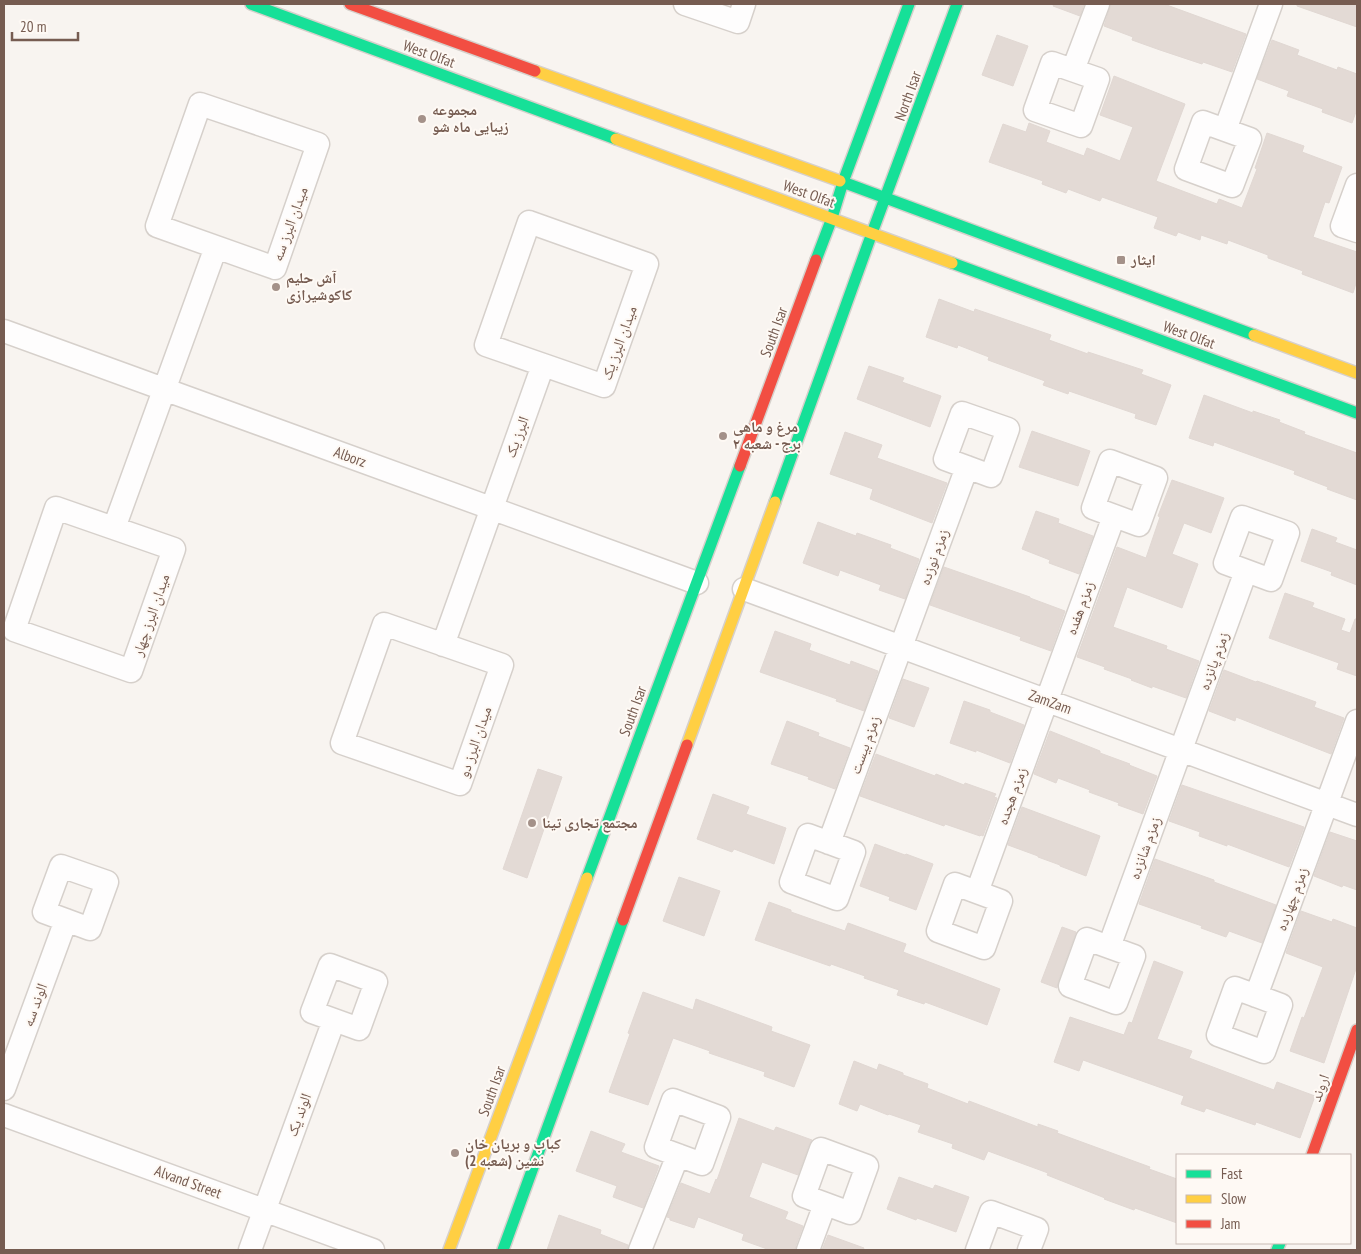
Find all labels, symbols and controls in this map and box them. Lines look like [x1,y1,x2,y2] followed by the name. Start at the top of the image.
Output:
[12,10,79,42] scale bar
[20,17,46,36] text: 20 m
[401,35,458,72] street label: West Olfat
[890,68,926,123] street label: North Isar
[432,100,509,136] place label: مجموعه زیبایی ماه شو
[416,113,428,125] marker: مجموعه زیبایی ماه شو
[781,175,838,212] street label: West Olfat
[267,184,313,264] street label: میدان البرز سه
[1130,250,1156,269] place label: ایثار
[1115,254,1127,266] marker: ایثار
[286,268,353,304] place label: آش حلیم کاکوشیرازی
[270,281,282,293] marker: آش حلیم کاکوشیرازی
[596,303,642,383] street label: میدان البرز یک
[756,303,792,360] street label: South Isar
[1161,316,1218,353] street label: West Olfat
[500,413,533,460] street label: البرز یک
[733,417,801,453] place label: مرغ و ماهی برج - شعبه ۲
[717,430,729,442] marker: مرغ و ماهی برج - شعبه ۲
[331,442,369,471] street label: Alborz
[915,526,953,588] street label: زمزم نوزده
[127,571,174,660] street label: میدان البرز چهار
[1061,578,1099,638] street label: زمزم هفده
[1194,629,1234,693] street label: زمزم پانزده
[615,682,651,739] street label: South Isar
[1026,685,1074,718] street label: ZamZam
[453,703,497,780] street label: میدان البرز دو
[845,713,885,777] street label: زمزم بیست
[992,764,1032,828] street label: زمزم هجده
[542,813,638,833] place label: مجتمع تجاری تینا
[1124,814,1166,882] street label: زمزم شانزده
[526,817,538,829] marker: مجتمع تجاری تینا
[1271,864,1313,934] street label: زمزم چهارده
[18,981,51,1029] street label: الوند سه
[474,1062,510,1119] street label: South Isar
[1306,1072,1333,1104] street label: اروند
[282,1090,315,1139] street label: الوند یک
[465,1134,561,1170] place label: کباب و بریان خان نشین (شعبه 2)
[449,1147,461,1159] marker: کباب و بریان خان نشین (شعبه 2)
[1176,1154,1351,1244] legend
[152,1161,224,1202] street label: Alvand Street
[1221,1164,1242,1183] text: Fast
[1221,1189,1246,1208] text: Slow
[1220,1214,1240,1233] text: Jam

